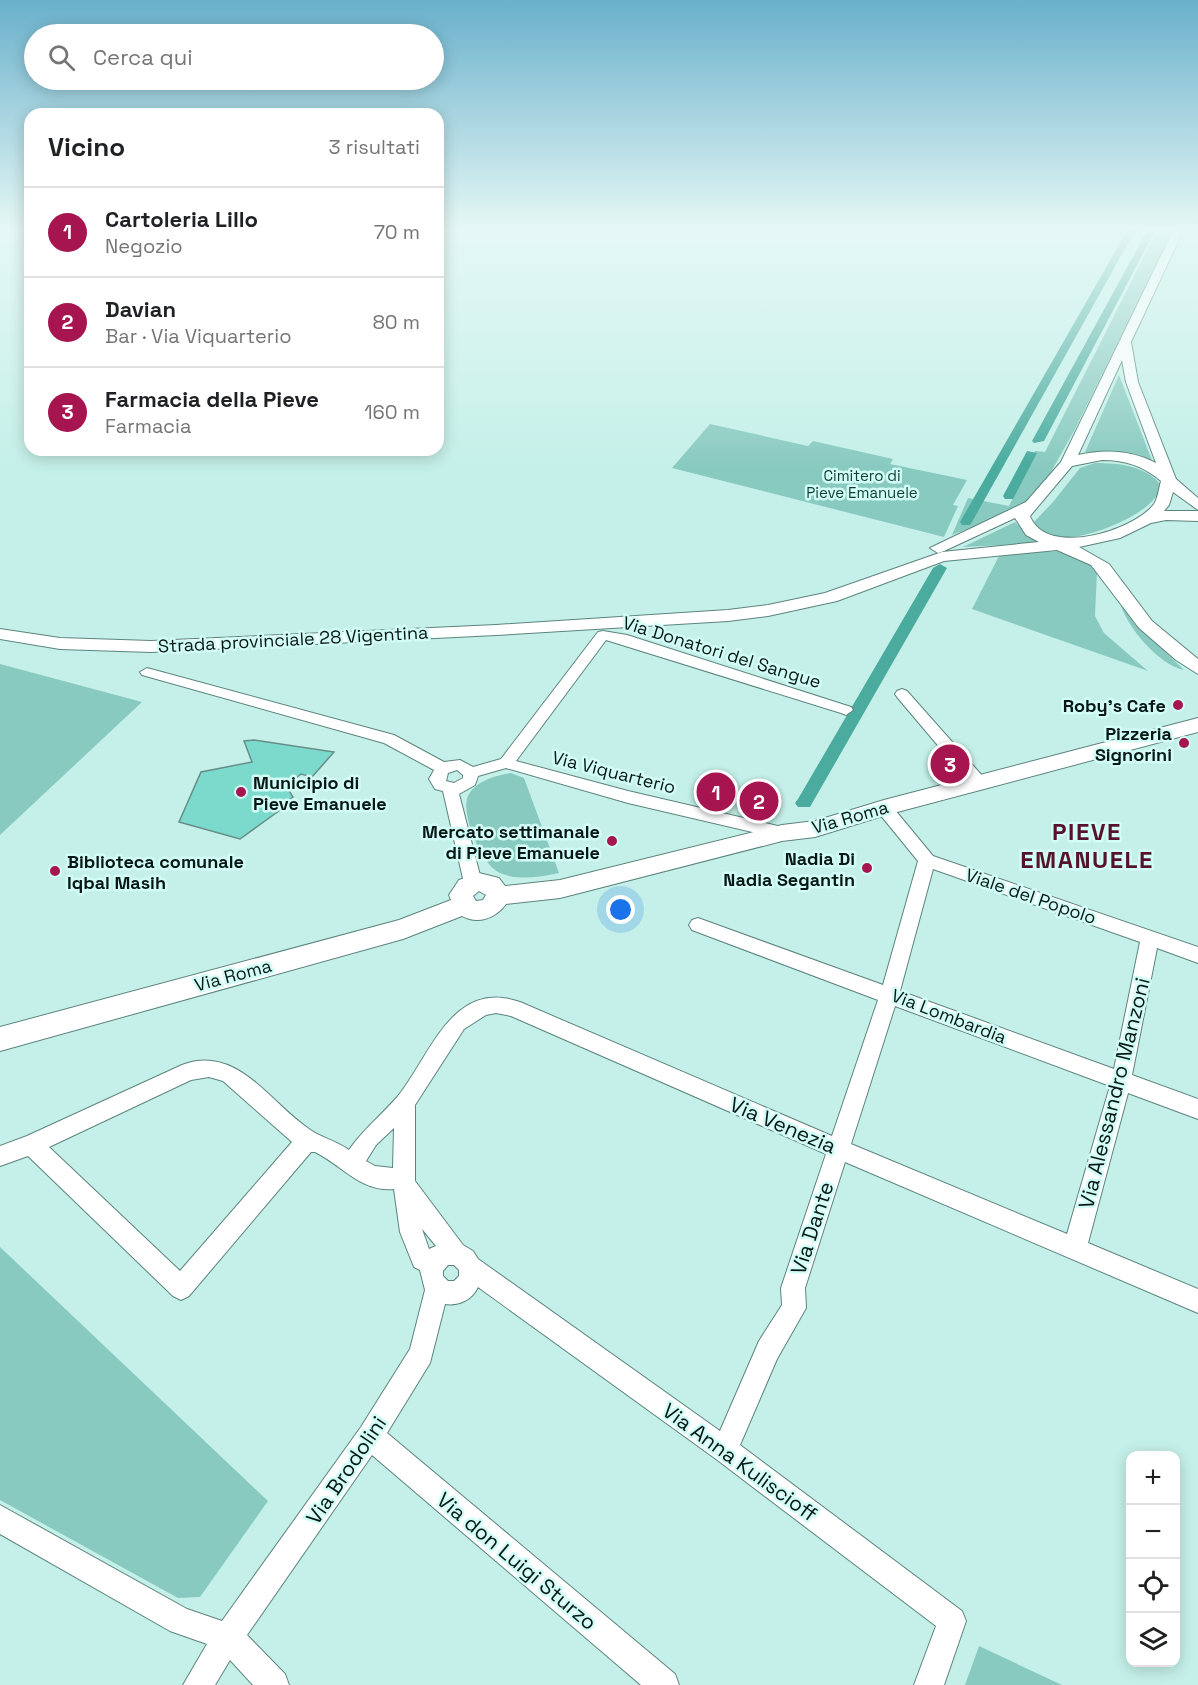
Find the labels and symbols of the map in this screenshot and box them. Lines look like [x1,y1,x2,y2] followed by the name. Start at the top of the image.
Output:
[806,466,918,502] park label: Cimitero di Pieve Emanuele
[620,611,824,693] street label: Via Donatori del Sangue
[157,620,429,658] street label: Strada provinciale 28 Vigentina
[1063,694,1166,717] place label: Roby's Cafe
[1171,698,1185,712] marker: Roby's Cafe
[1095,722,1173,766] place label: Pizzeria Signorini
[1177,736,1191,750] marker: Pizzeria Signorini
[930,742,970,786] pin: 3
[550,746,678,798] street label: Via Viquarterio
[696,770,736,814] pin: 1
[253,771,387,815] place label: Municipio di Pieve Emanuele
[740,778,778,824] pin: 2
[234,785,248,799] marker: Municipio di Pieve Emanuele
[809,795,891,839] street label: Via Roma
[1020,816,1154,875] district label: PIEVE EMANUELE
[422,820,600,864] place label: Mercato settimanale di Pieve Emanuele
[605,834,619,848] marker: Mercato settimanale di Pieve Emanuele
[723,847,855,891] place label: Nadia Di Nadia Segantin
[67,850,244,894] place label: Biblioteca comunale Iqbal Masih
[860,861,874,875] marker: Nadia Di Nadia Segantin
[963,863,1099,929] street label: Viale del Popolo
[48,864,62,878] marker: Biblioteca comunale Iqbal Masih
[606,895,635,924] your location
[192,954,274,996] street label: Via Roma
[1072,975,1156,1211] street label: Via Alessandro Manzoni
[888,983,1010,1049] street label: Via Lombardia
[726,1090,840,1160] street label: Via Venezia
[784,1178,840,1278] street label: Via Dante
[657,1397,823,1527] street label: Via Anna Kuliscioff
[300,1411,392,1529] street label: Via Brodolini
[431,1486,603,1636] street label: Via don Luigi Sturzo

